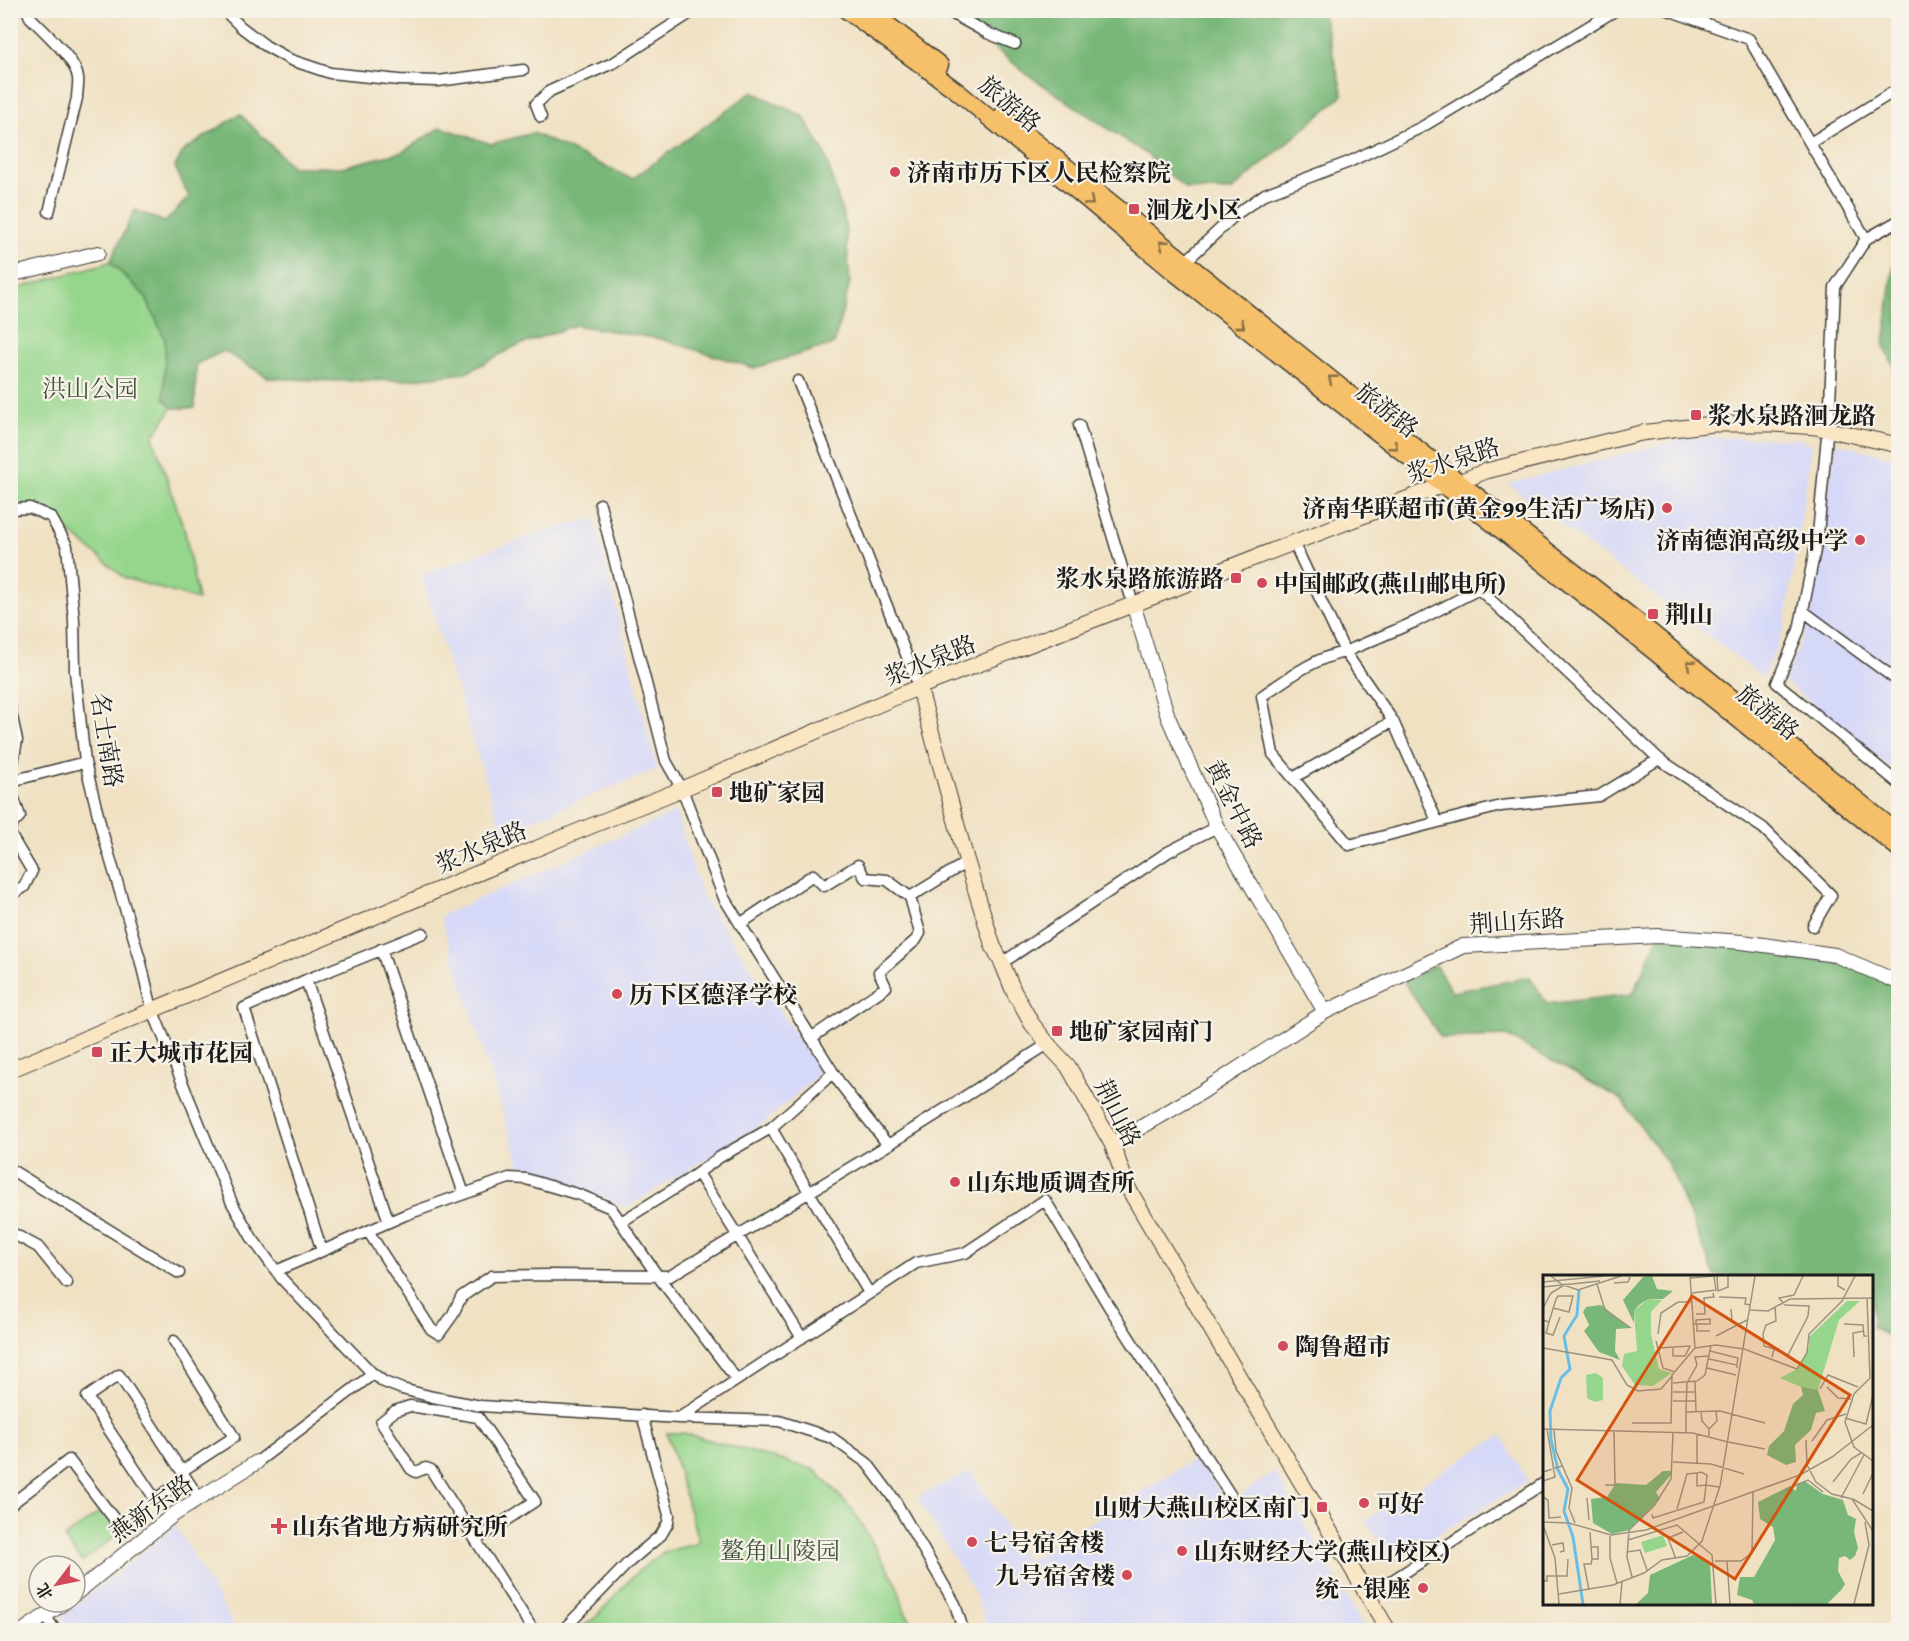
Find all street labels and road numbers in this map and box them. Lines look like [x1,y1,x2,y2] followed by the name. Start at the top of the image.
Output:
[971,67,1049,141] street label: 旅游路
[1348,374,1426,446] street label: 旅游路
[1402,429,1504,491] street label: 浆水泉路
[879,626,981,694] street label: 浆水泉路
[1729,676,1807,748] street label: 旅游路
[82,690,132,790] street label: 名士南路
[1197,753,1271,855] street label: 黄金中路
[430,812,532,882] street label: 浆水泉路
[1468,900,1566,942] street label: 荆山东路
[1086,1073,1150,1153] street label: 荆山路
[102,1466,200,1550] street label: 燕新东路

